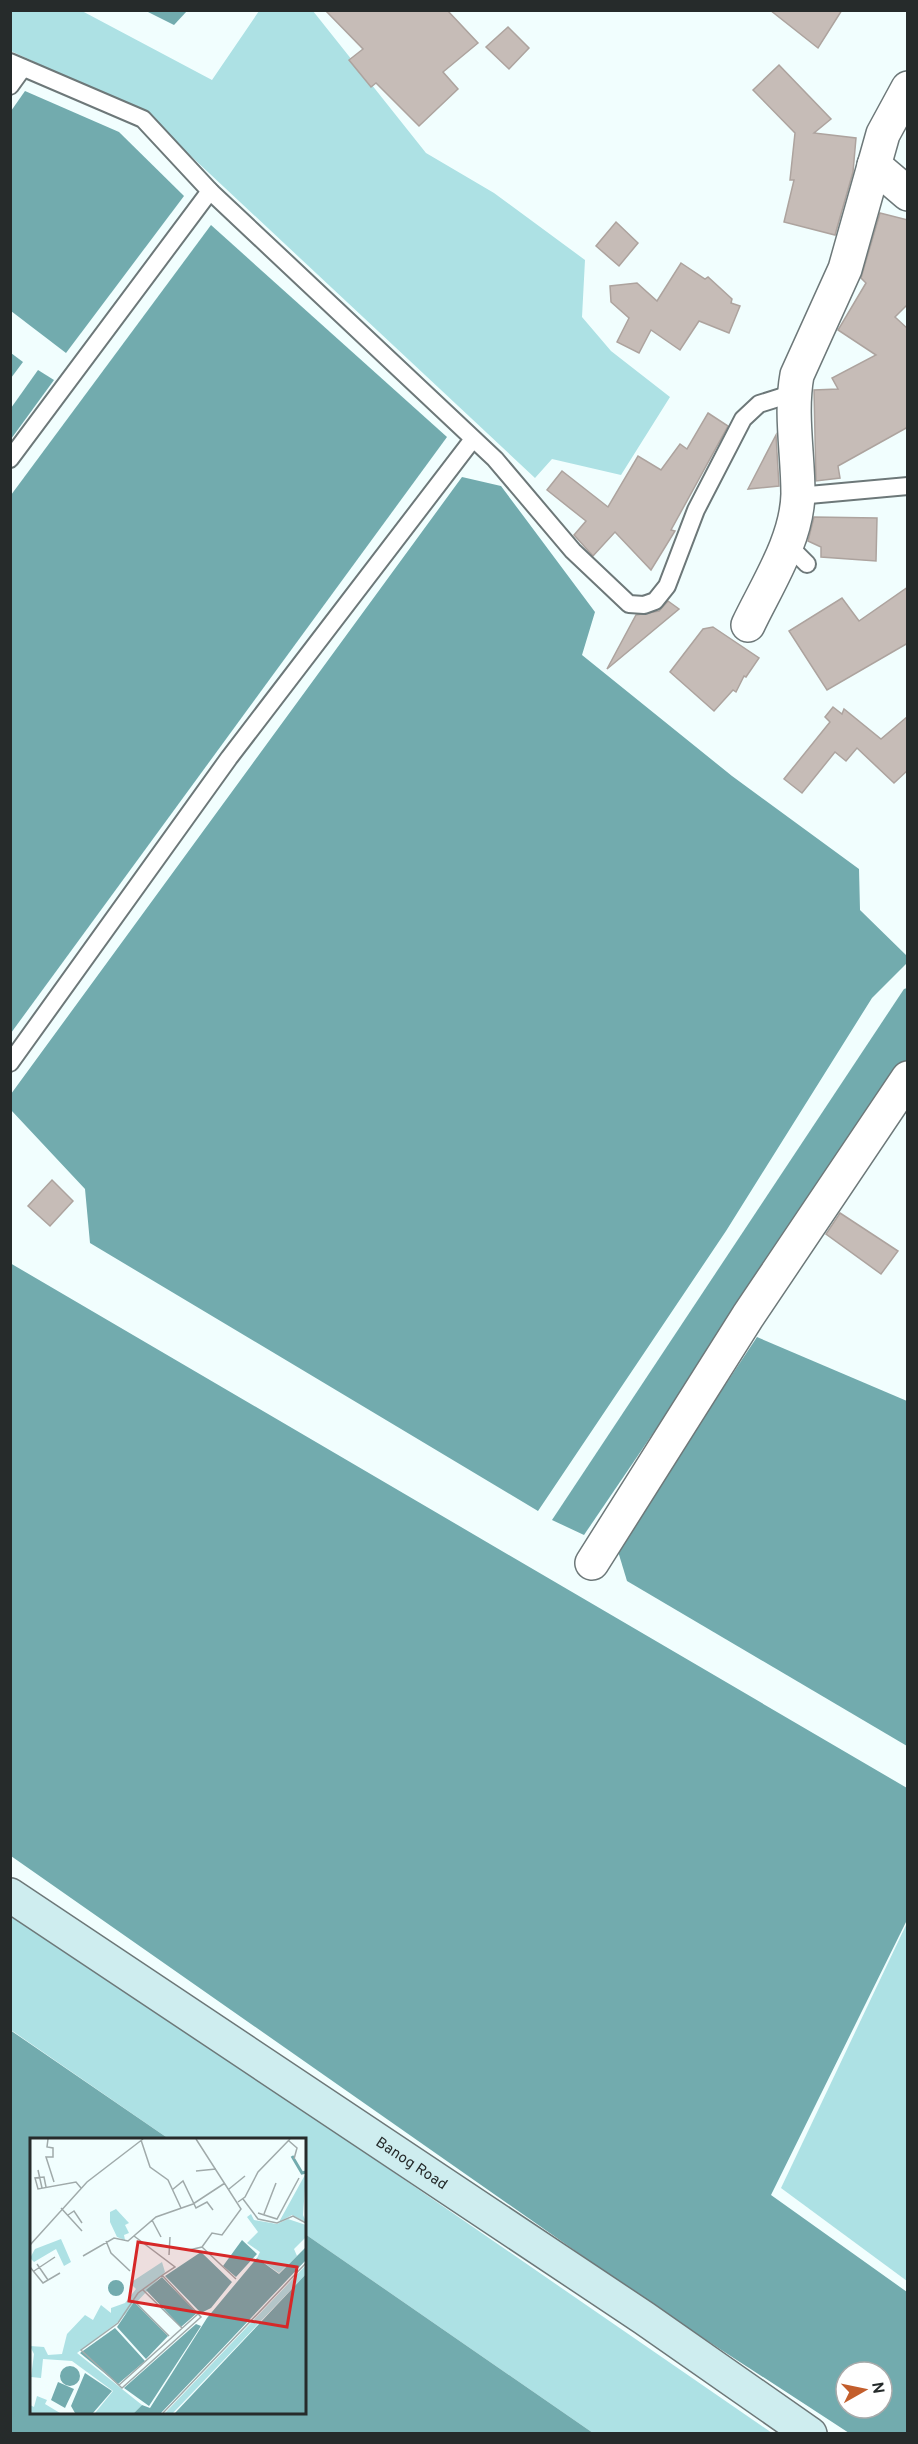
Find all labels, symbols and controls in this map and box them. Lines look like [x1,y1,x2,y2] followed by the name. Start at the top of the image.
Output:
[372,2134,450,2195] street label: Banog Road
[30,2138,306,2414] inset map
[834,2360,894,2420] north arrow
[866,2381,888,2395] text: N

